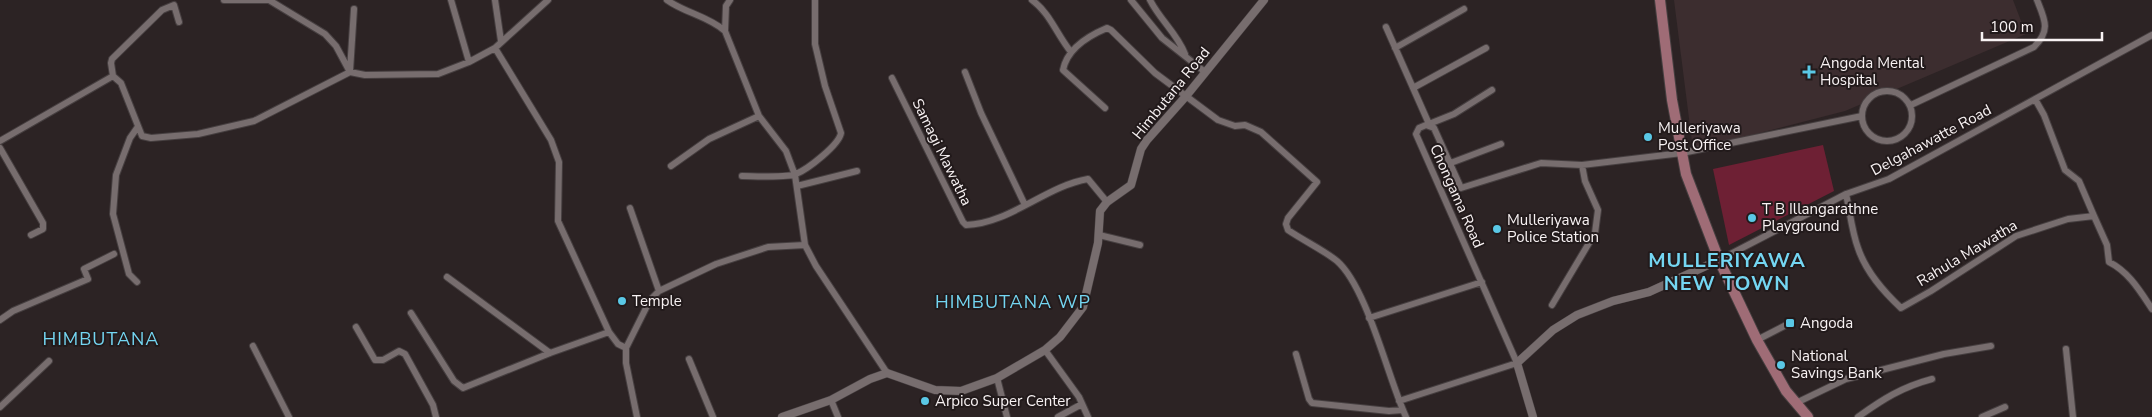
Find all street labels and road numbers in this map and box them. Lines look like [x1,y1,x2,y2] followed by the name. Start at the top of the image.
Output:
[1128,43,1214,143] street label: Himbutana Road
[907,95,977,209] street label: Samagi Mawatha
[1867,100,1995,180] street label: Delgahawatte Road
[1425,141,1489,251] street label: Chongama Road
[1913,215,2021,291] street label: Rahula Mawatha

